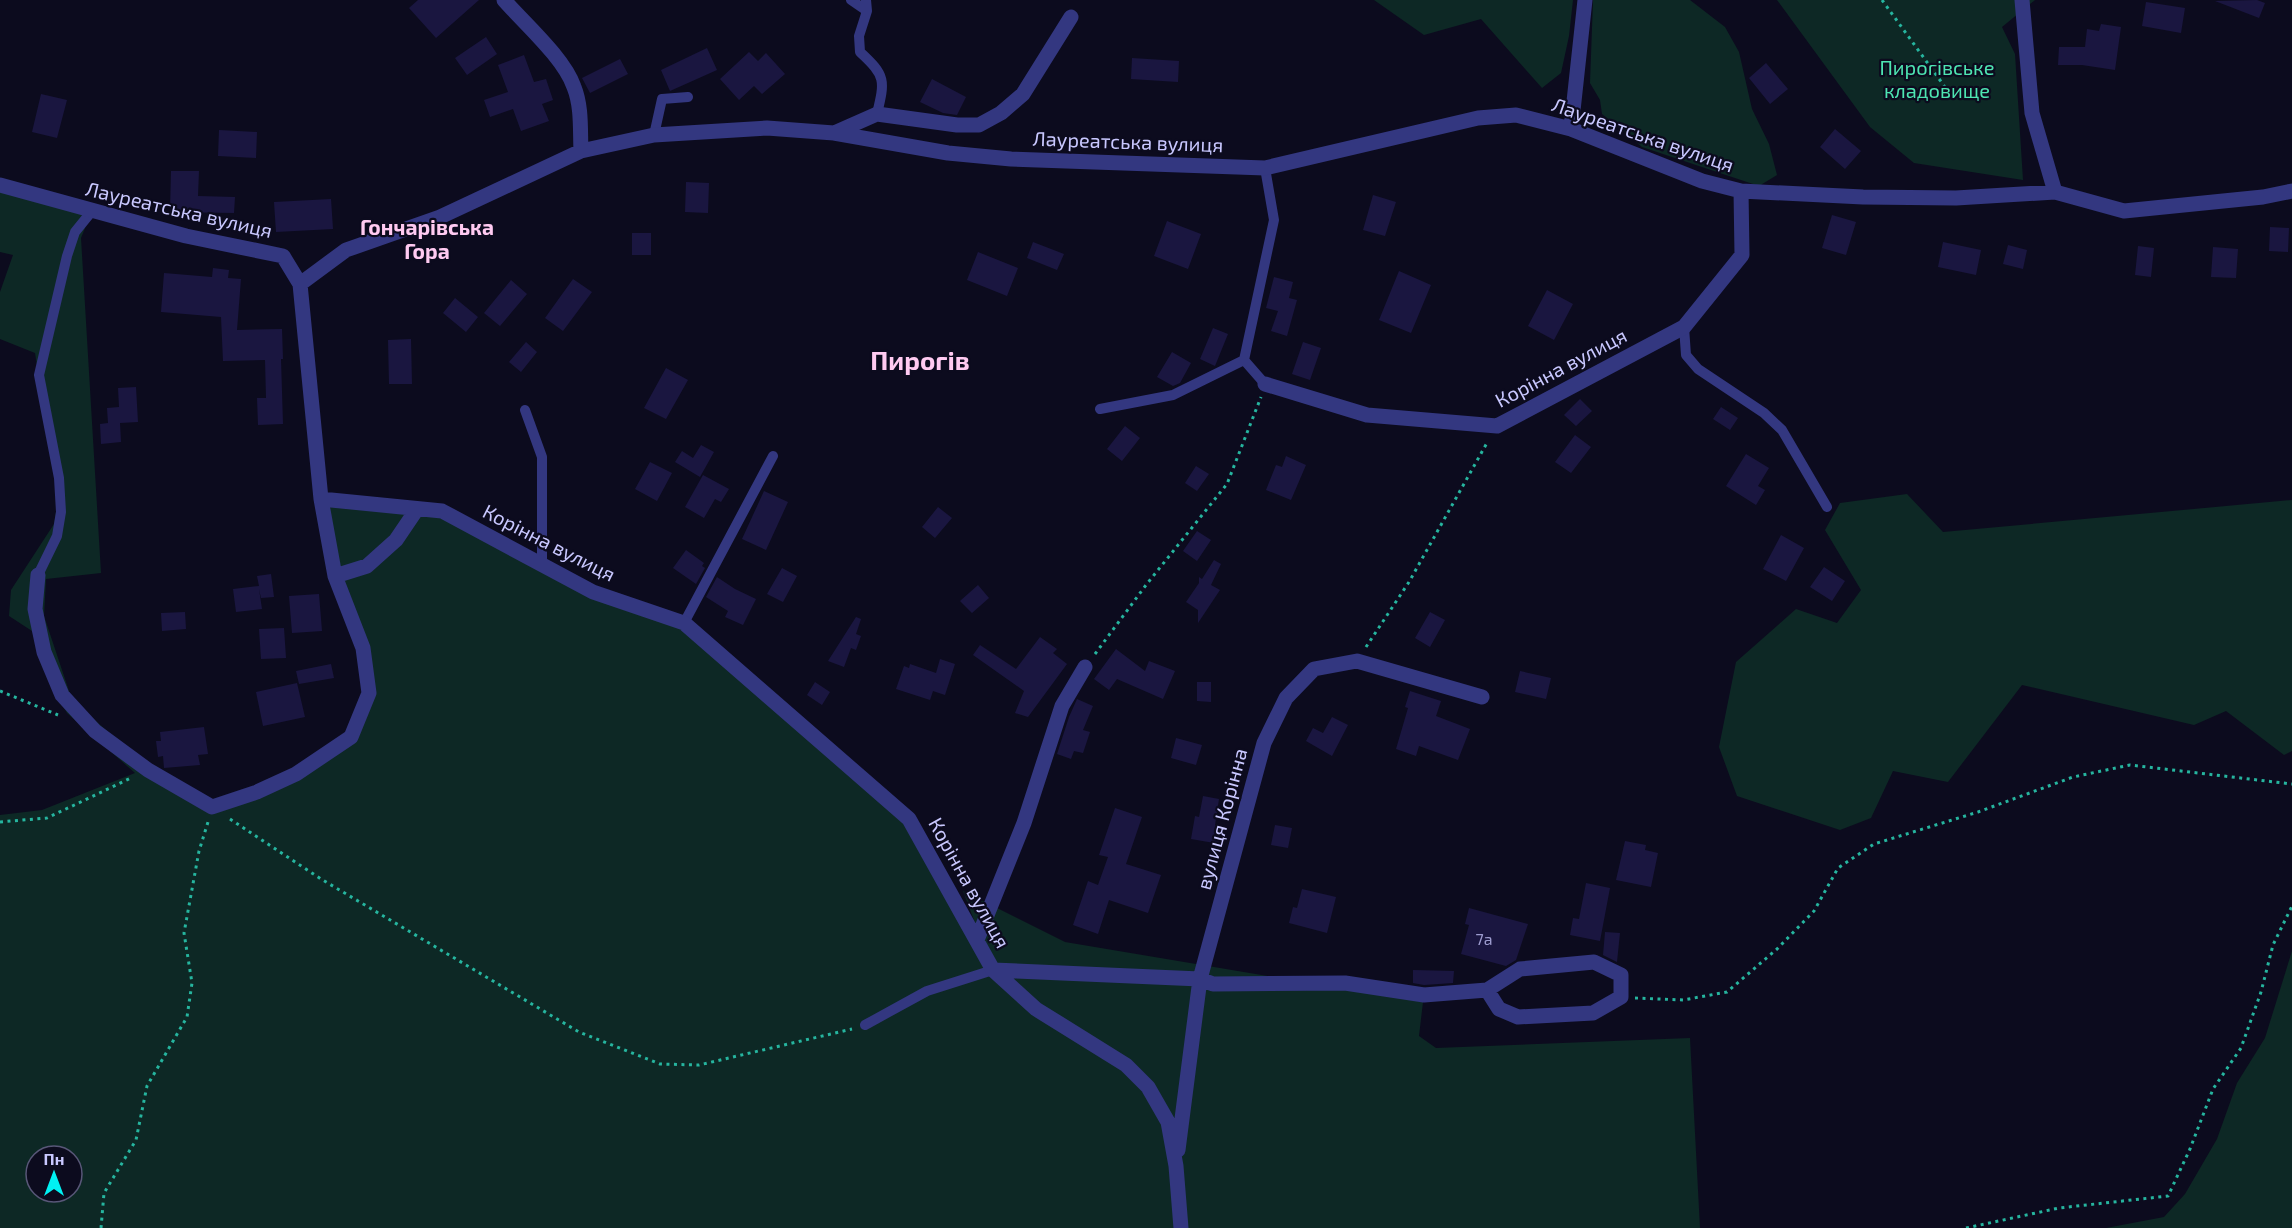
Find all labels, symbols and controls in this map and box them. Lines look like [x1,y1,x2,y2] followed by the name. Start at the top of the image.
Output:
[1879,55,1995,102] park label: Пирогівське кладовище
[1549,92,1737,177] street label: Лауреатська вулиця
[1032,126,1224,157] street label: Лауреатська вулиця
[83,176,275,243] street label: Лауреатська вулиця
[360,214,494,263] district label: Гончарівська Гора
[1491,322,1631,413] street label: Корінна вулиця
[870,344,970,375] district label: Пирогів
[479,498,620,587] street label: Корінна вулиця
[1191,745,1252,892] street label: вулиця Корінна
[923,813,1016,952] street label: Корінна вулиця
[1475,929,1493,948] house number: 7а
[24,1144,84,1204] north arrow
[44,1149,64,1168] text: Пн

